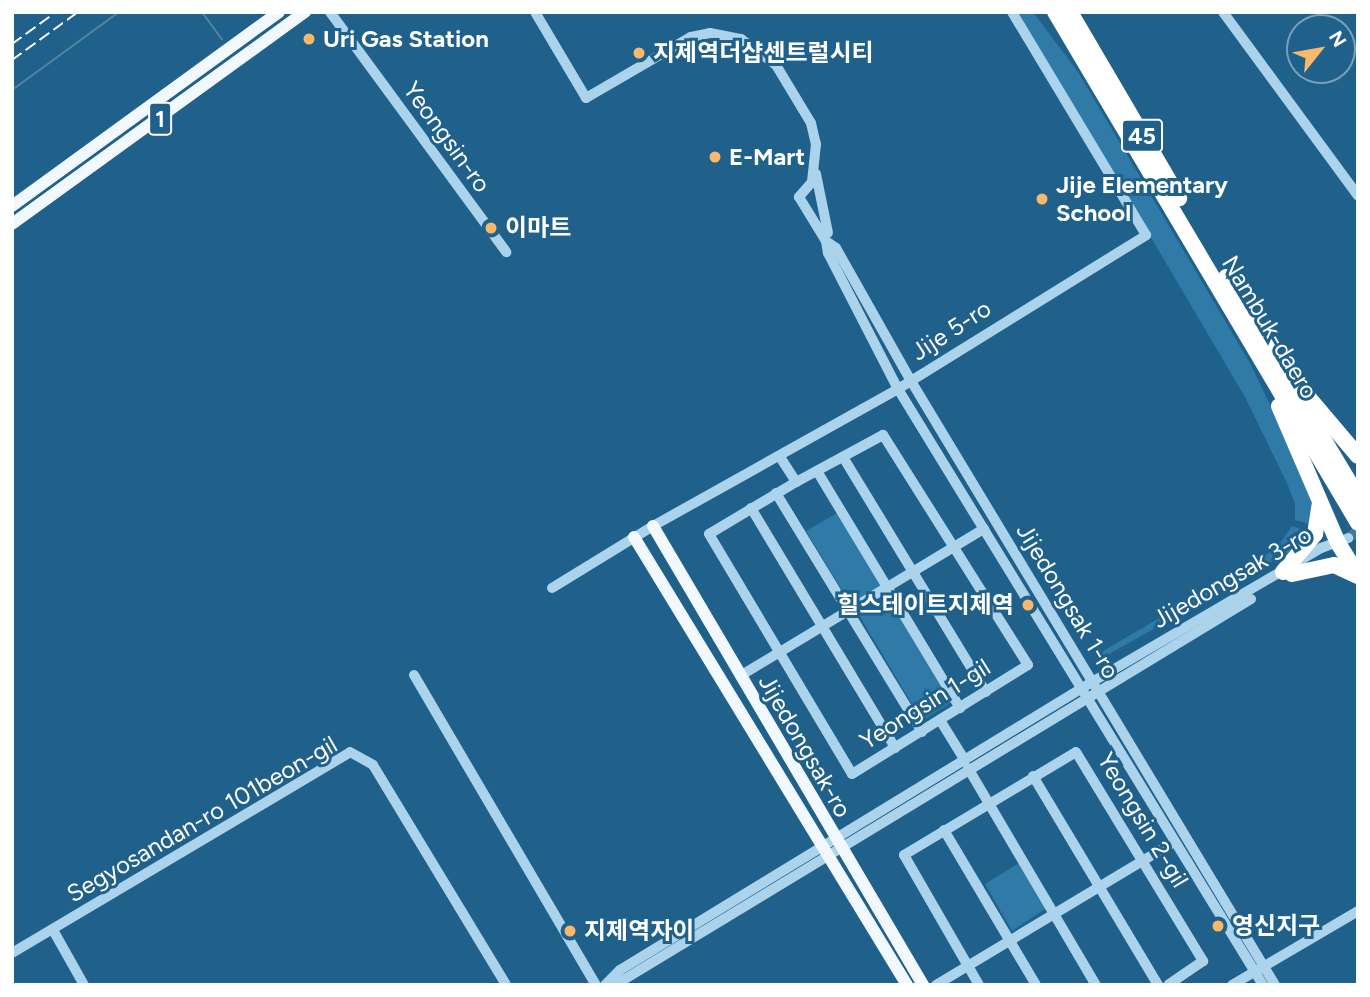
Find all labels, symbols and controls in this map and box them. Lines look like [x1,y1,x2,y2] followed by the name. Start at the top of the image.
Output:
[1286,14,1356,84] north arrow
[323,25,489,53] place label: Uri Gas Station
[1324,27,1351,51] text: N
[301,31,317,47] marker: Uri Gas Station
[653,39,874,67] place label: 지제역더샵센트럴시티
[631,45,647,61] marker: 지제역더샵센트럴시티
[397,76,497,198] street label: Yeongsin-ro
[148,100,172,138] road number: 1
[1121,116,1163,155] road number: 45
[729,143,805,171] place label: E-Mart
[707,149,723,165] marker: E-Mart
[1056,171,1228,227] place label: Jije Elementary School
[1034,191,1050,207] marker: Jije Elementary School
[505,214,571,242] place label: 이마트
[483,220,499,236] marker: 이마트
[1216,250,1324,404] street label: Nambuk-daero
[906,294,996,366] street label: Jije 5-ro
[1010,518,1126,684] street label: Jijedongsak 1-ro
[1147,520,1317,634] street label: Jijedongsak 3-ro
[837,591,1014,619] place label: 힐스테이트지제역
[1020,597,1036,613] marker: 힐스테이트지제역
[854,652,996,756] street label: Yeongsin 1-gil
[753,669,857,823] street label: Jijedongsak-ro
[62,730,342,908] street label: Segyosandan-ro 101beon-gil
[1092,747,1194,893] street label: Yeongsin 2-gil
[1232,912,1320,940] place label: 영신지구
[584,917,694,945] place label: 지제역자이
[1210,918,1226,934] marker: 영신지구
[562,923,578,939] marker: 지제역자이

